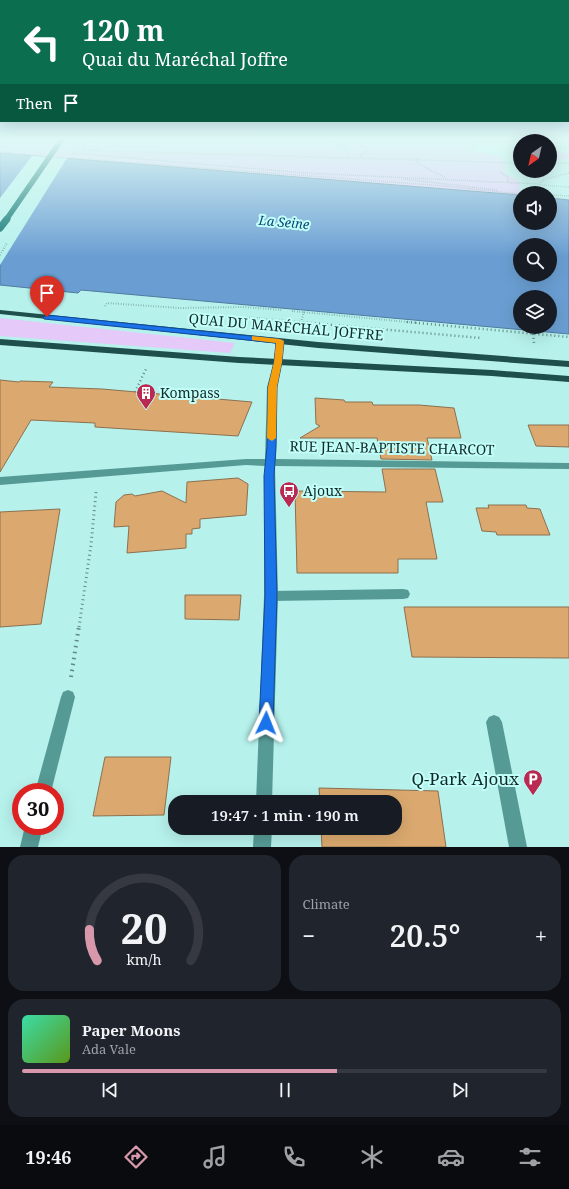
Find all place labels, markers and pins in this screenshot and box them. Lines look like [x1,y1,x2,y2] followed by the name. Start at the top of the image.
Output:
[30,276,64,317] pin
[135,382,157,410] building icon: Kompass
[160,383,220,402] place label: Kompass
[278,480,300,508] bus stop icon: Ajoux
[303,481,343,500] place label: Ajoux
[411,767,519,790] place label: Q-Park Ajoux
[522,768,544,796] parking icon: Q-Park Ajoux

